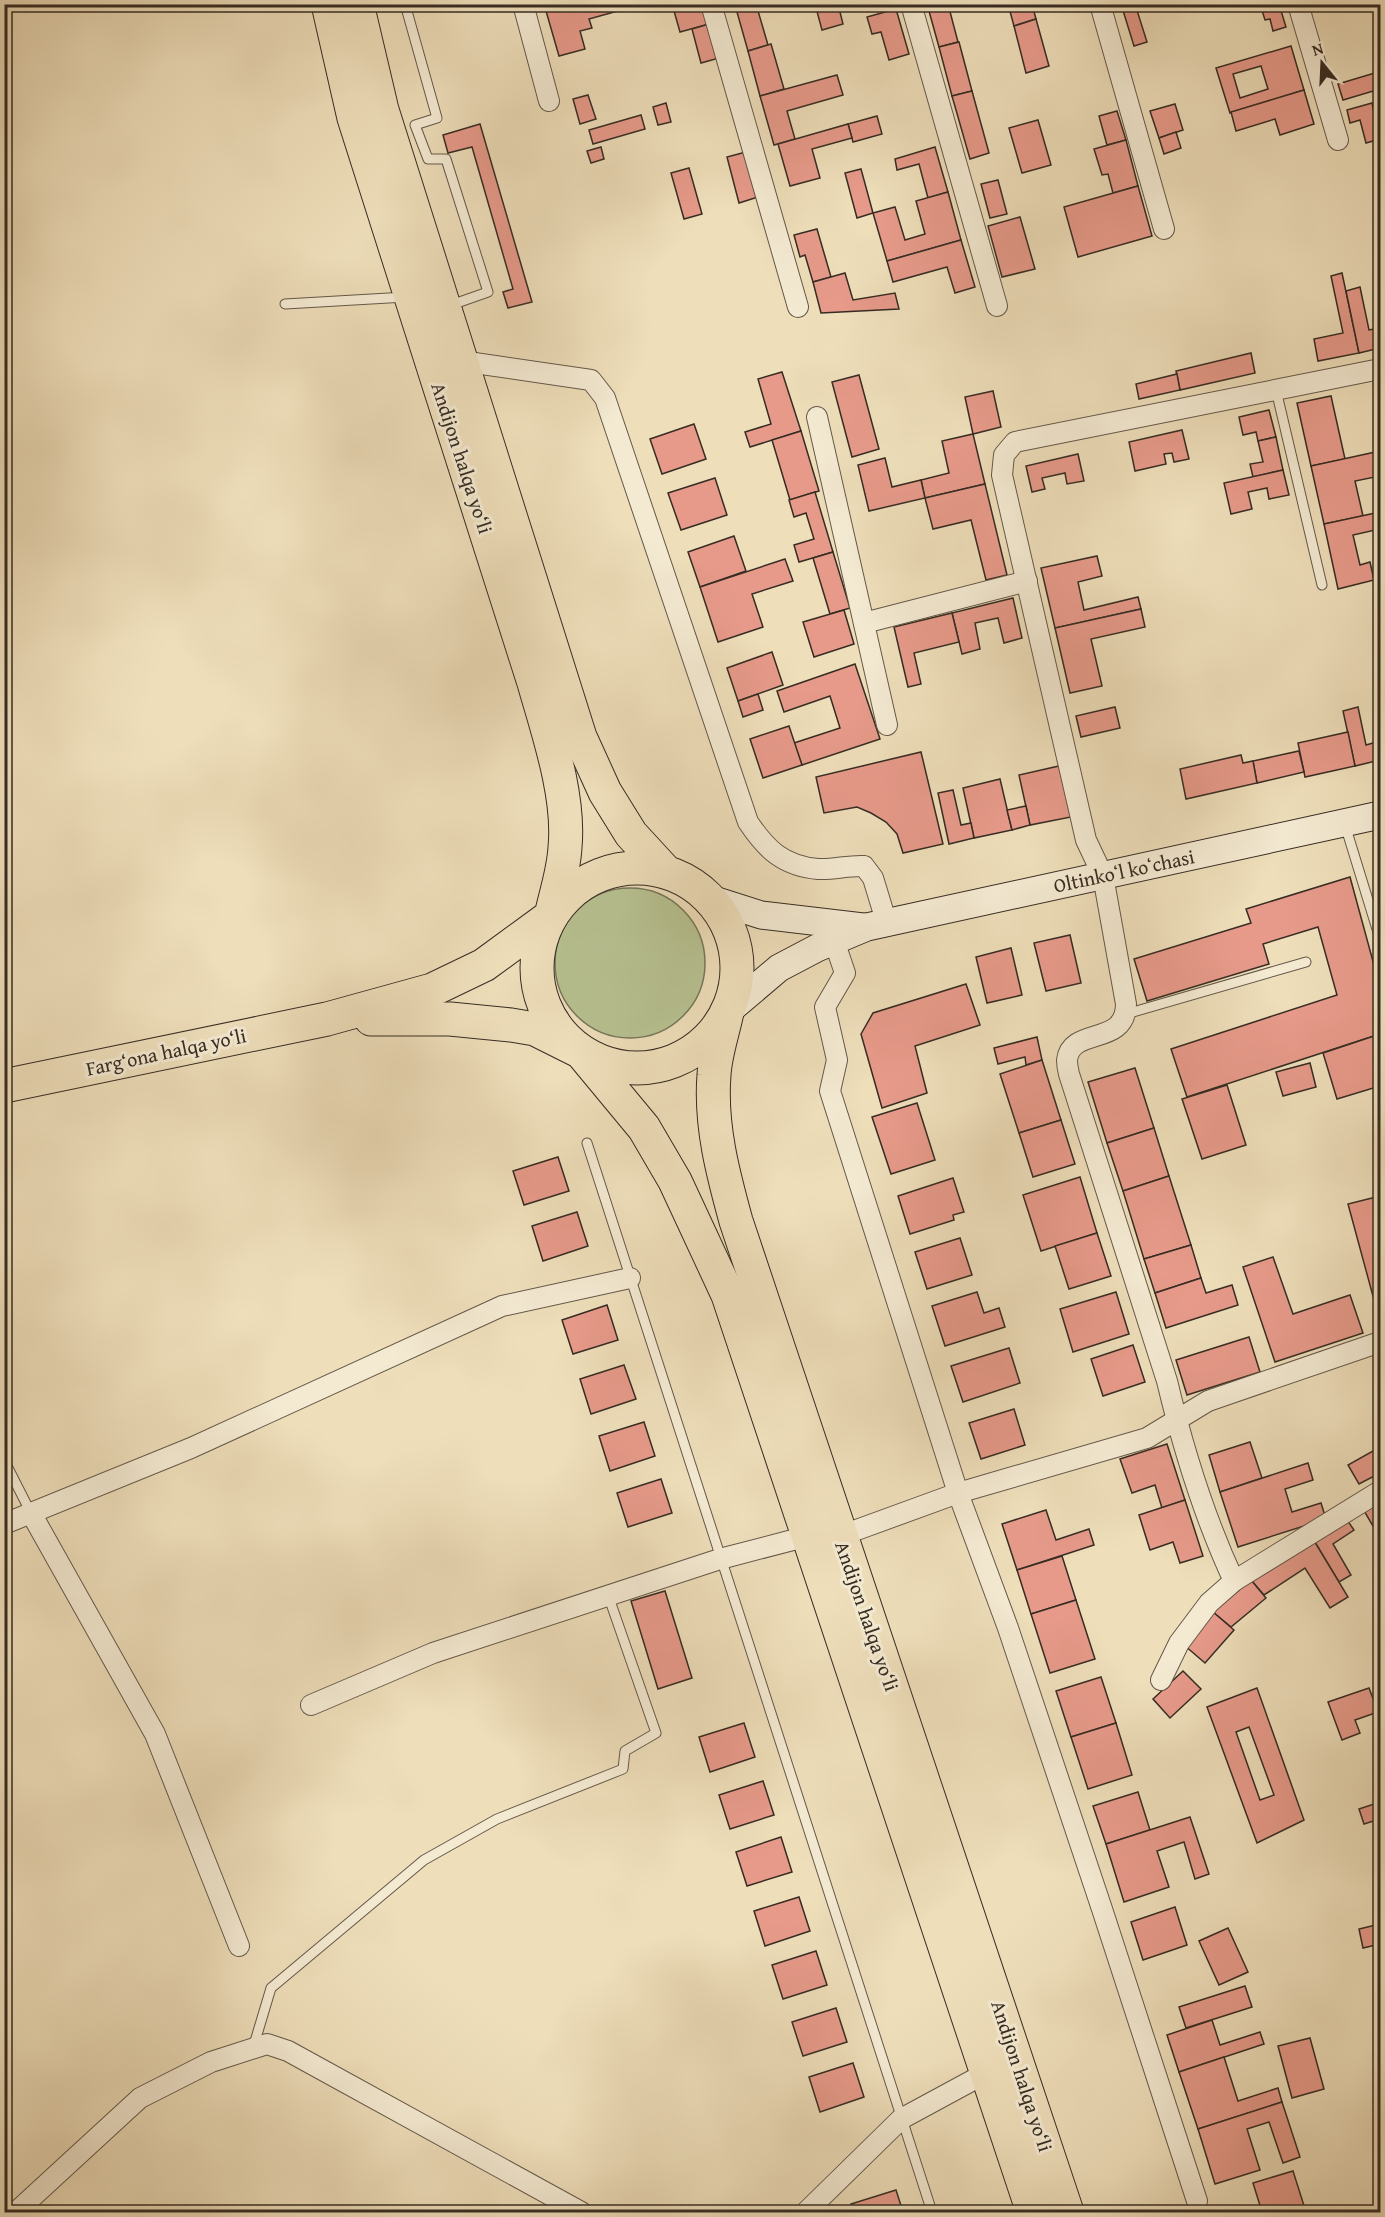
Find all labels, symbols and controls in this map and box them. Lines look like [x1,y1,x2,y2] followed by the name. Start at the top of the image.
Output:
[1292,33,1352,93] north arrow
[1309,36,1326,62] text: N
[424,379,501,537] street label: Andijon halqa yo‘li
[1051,841,1197,900] street label: Oltinkoʻl koʻchasi
[83,1020,249,1083] street label: Farg‘ona halqa yo‘li
[828,1537,907,1695] street label: Andijon halqa yo‘li
[984,1997,1061,2155] street label: Andijon halqa yo‘li

